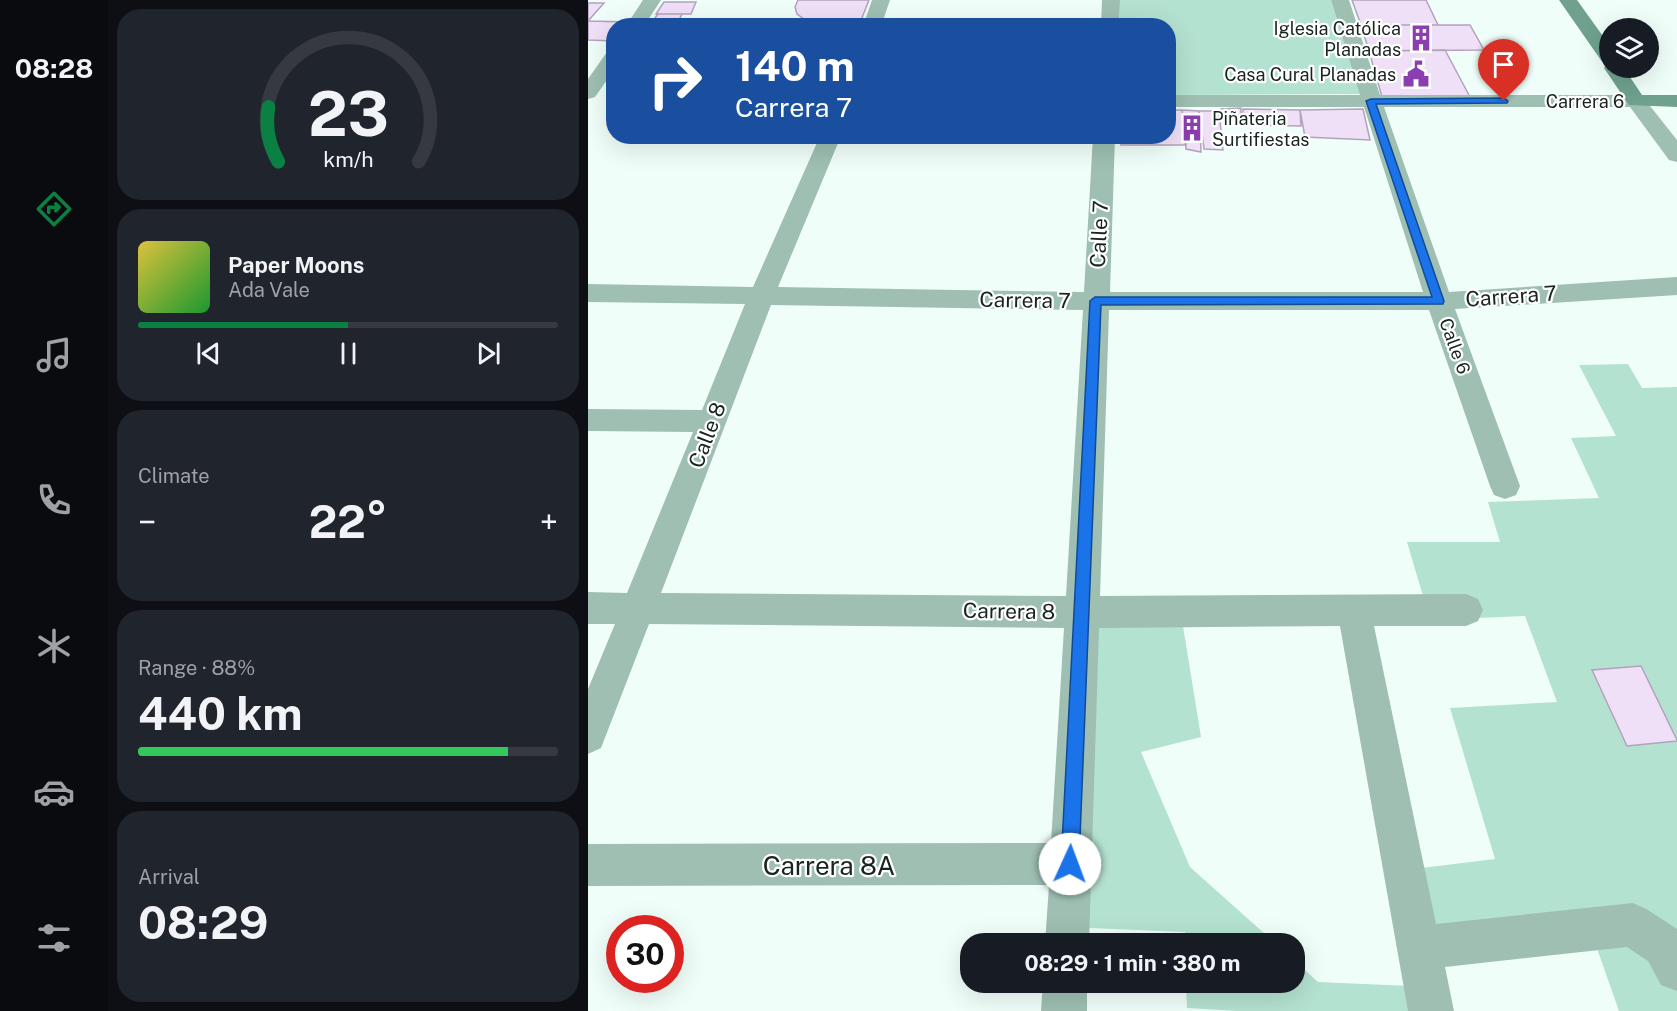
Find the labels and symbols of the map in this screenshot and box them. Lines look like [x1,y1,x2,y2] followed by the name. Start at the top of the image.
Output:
[1274,18,1401,60] place label: Iglesia Católica Planadas
[1406,23,1436,53] building icon: Iglesia Católica Planadas
[1478,39,1529,101] pin
[1401,59,1431,89] public building icon: Casa Cural Planadas
[1224,64,1396,85] place label: Casa Cural Planadas
[1546,91,1624,112] street label: Carrera 6
[1212,108,1309,150] place label: Piñateria Surtifiestas
[1177,113,1207,143] building icon: Piñateria Surtifiestas
[1085,200,1113,268] street label: Calle 7
[1465,280,1557,312] street label: Carrera 7
[979,287,1071,313] street label: Carrera 7
[1435,315,1475,377] street label: Calle 6
[683,399,731,471] street label: Calle 8
[963,598,1055,624] street label: Carrera 8
[1038,832,1102,896] position arrow
[763,850,895,881] street label: Carrera 8A
[606,915,684,993] speed limit sign: 30

